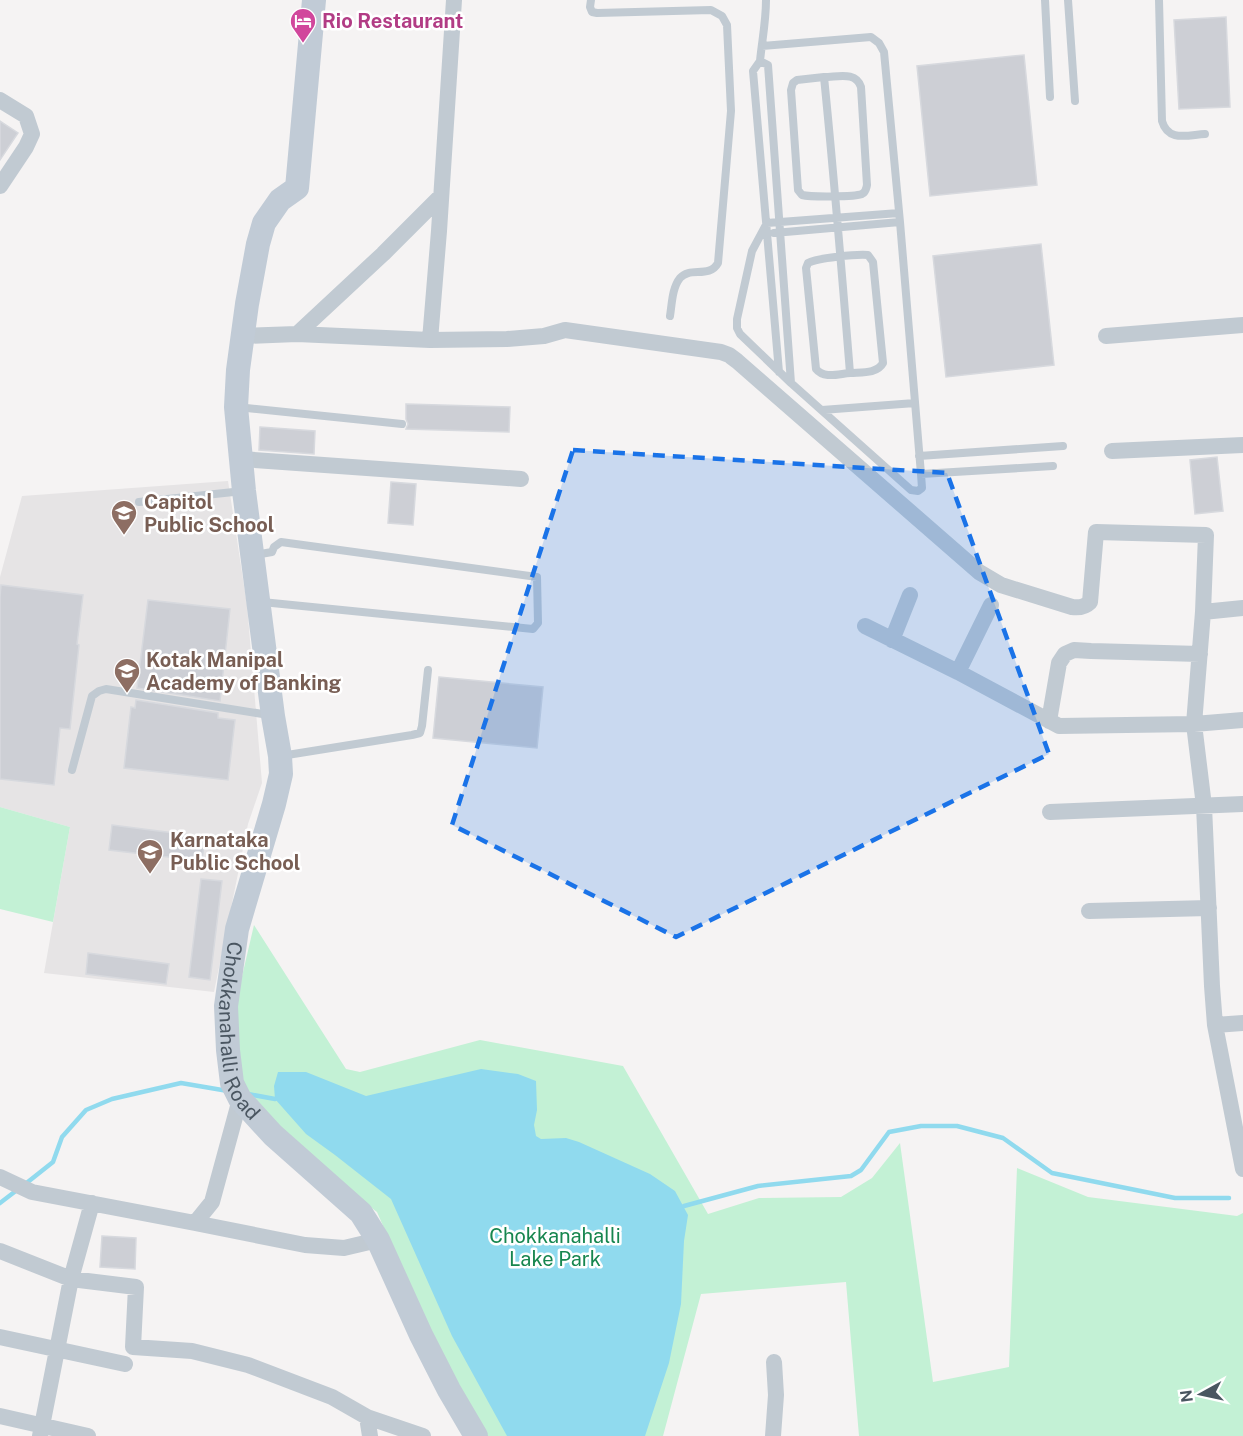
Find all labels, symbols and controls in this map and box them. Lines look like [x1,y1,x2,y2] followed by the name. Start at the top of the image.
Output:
[288,6,318,44] hotel icon: Rio Restaurant
[322,9,463,33] place label: Rio Restaurant
[144,490,274,537] place label: Capitol Public School
[109,498,139,536] school or university icon: Capitol Public School
[146,648,342,695] place label: Kotak Manipal Academy of Banking
[112,656,142,694] school or university icon: Kotak Manipal Academy of Banking
[170,828,300,875] place label: Karnataka Public School
[135,837,165,875] school or university icon: Karnataka Public School
[213,940,265,1125] street label: Chokkanahalli Road
[489,1224,621,1271] park label: Chokkanahalli Lake Park
[1171,1364,1231,1424] north arrow
[1176,1388,1197,1404] text: N

